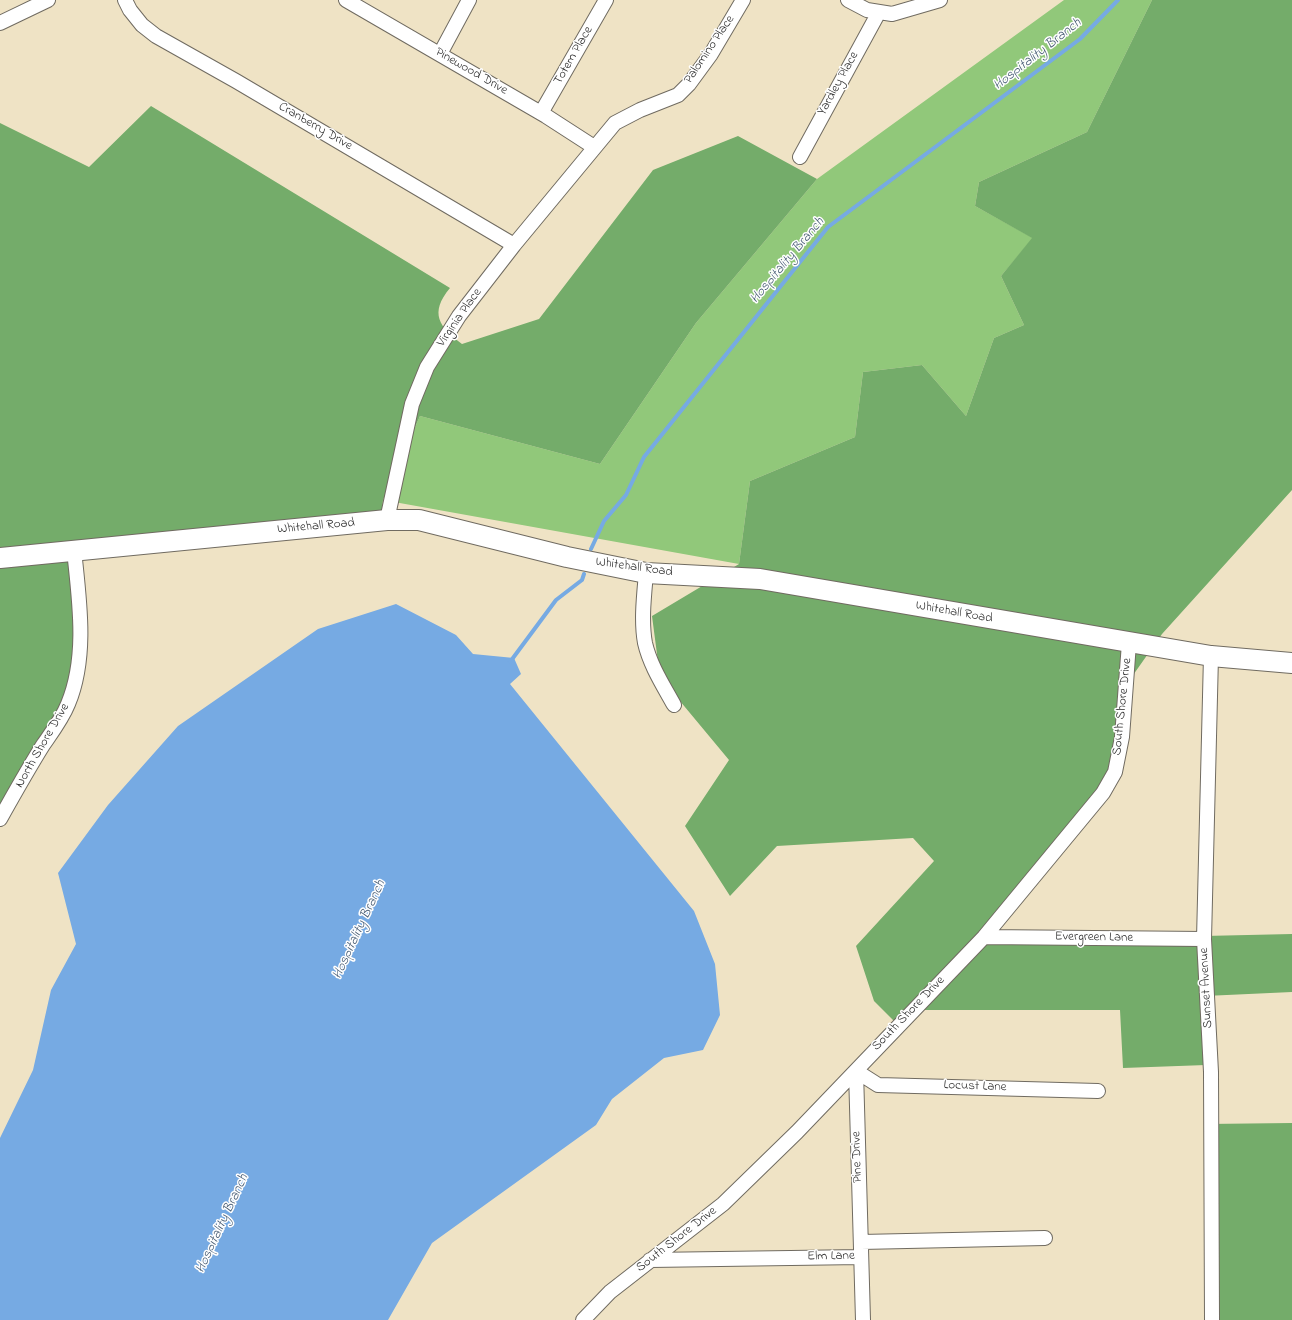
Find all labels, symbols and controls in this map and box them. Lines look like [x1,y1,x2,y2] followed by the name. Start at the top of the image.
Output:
[681,13,739,87] street label: Palomino Place
[991,15,1085,95] water label: Hospitality Branch
[551,24,597,88] street label: Totem Place
[432,45,510,99] street label: Pinewood Drive
[815,49,863,119] street label: Yardley Place
[275,100,355,154] street label: Cranberry Drive
[747,215,829,307] water label: Hospitality Branch
[434,286,486,350] street label: Virginia Place
[277,516,355,538] street label: Whitehall Road
[594,555,674,581] street label: Whitehall Road
[914,599,994,627] street label: Whitehall Road
[1110,658,1136,756] street label: South Shore Drive
[13,701,73,791] street label: North Shore Drive
[330,878,390,982] water label: Hospitality Branch
[1055,930,1133,946] street label: Evergreen Lane
[1197,947,1217,1029] street label: Sunset Avenue
[869,973,949,1055] street label: South Shore Drive
[943,1078,1007,1096] street label: Locust Lane
[849,1131,867,1183] street label: Pine Drive
[193,1172,253,1276] water label: Hospitality Branch
[634,1204,720,1276] street label: South Shore Drive
[807,1249,855,1265] street label: Elm Lane

